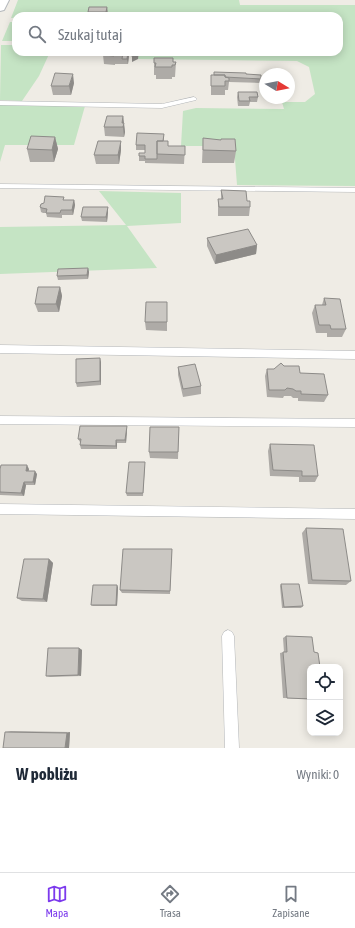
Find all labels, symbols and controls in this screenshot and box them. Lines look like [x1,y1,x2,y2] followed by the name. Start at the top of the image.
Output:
[12,12,343,56] search box
[26,23,48,45] icon: search
[58,26,122,43] text: Szukaj tutaj
[259,68,295,104] north arrow
[307,664,343,736] map controls
[307,664,343,700] button: locate
[307,700,343,736] button: layers
[16,764,78,784] text: W pobliżu
[296,767,339,782] text: Wyniki: 0
[46,883,68,919] tab: Mapa
[159,883,181,919] tab: Trasa
[272,883,309,919] tab: Zapisane

